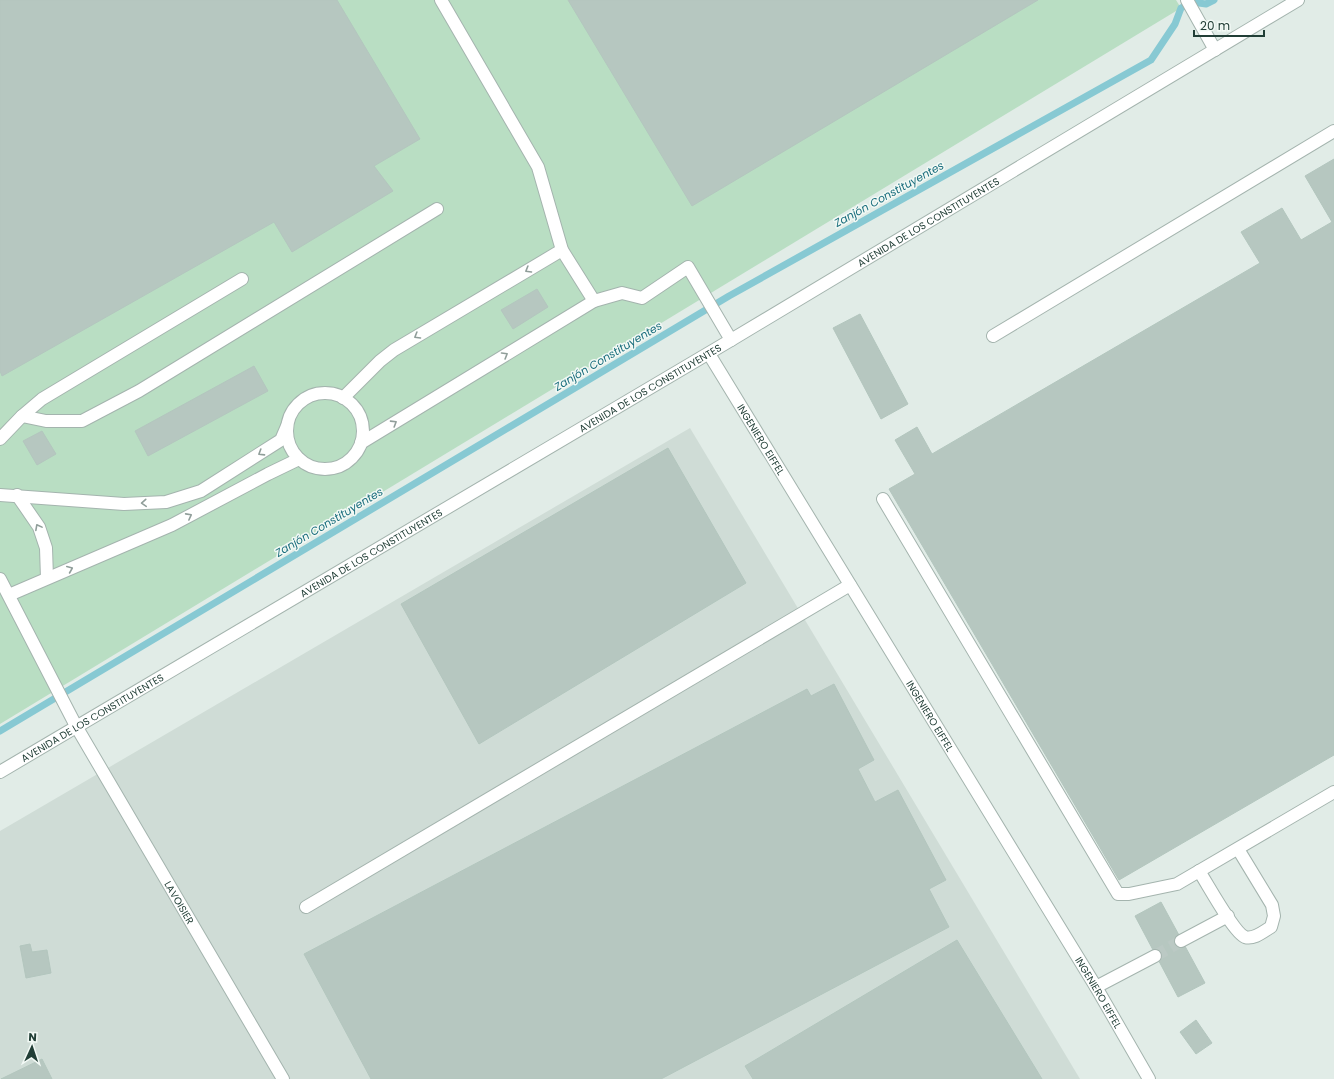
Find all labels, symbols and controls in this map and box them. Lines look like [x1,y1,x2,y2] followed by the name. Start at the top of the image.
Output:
[1194,12,1264,38] scale bar
[1200,17,1230,34] text: 20 m
[830,157,947,231] water label: Zanjón Constituyentes
[854,173,1002,270] street label: AVENIDA DE LOS CONSTITUYENTES
[525,265,532,272] one-way arrow
[550,317,665,395] water label: Zanjón Constituyentes
[414,332,421,339] one-way arrow
[576,340,724,436] street label: AVENIDA DE LOS CONSTITUYENTES
[501,352,508,359] one-way arrow
[734,401,789,478] street label: INGENIERO EIFFEL
[390,420,397,427] one-way arrow
[258,448,265,455] one-way arrow
[271,483,386,561] water label: Zanjón Constituyentes
[141,499,147,508] one-way arrow
[297,505,445,601] street label: AVENIDA DE LOS CONSTITUYENTES
[185,513,192,521] one-way arrow
[35,524,43,531] one-way arrow
[67,565,74,573] one-way arrow
[18,669,166,766] street label: AVENIDA DE LOS CONSTITUYENTES
[903,677,958,755] street label: INGENIERO EIFFEL
[161,878,198,927] street label: LAVOISIER
[1072,954,1126,1032] street label: INGENIERO EIFFEL
[12,1027,52,1067] north arrow
[28,1029,37,1045] text: N

